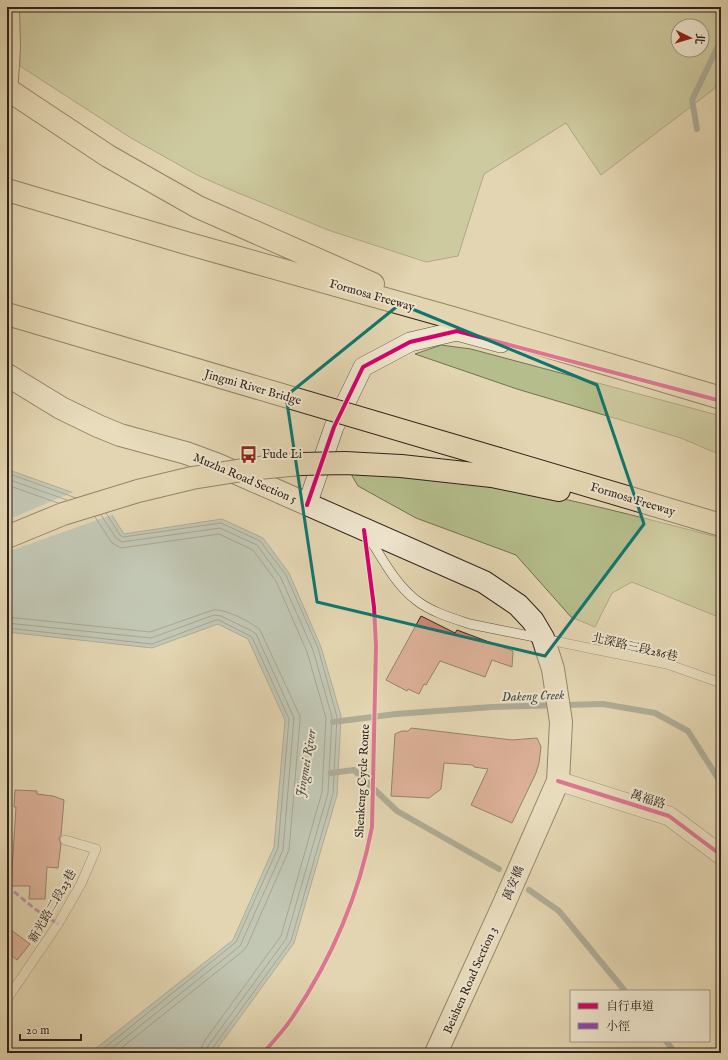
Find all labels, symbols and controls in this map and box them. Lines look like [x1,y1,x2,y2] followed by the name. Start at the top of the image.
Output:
[670,18,710,58] north arrow
[692,33,706,45] text: 北
[328,276,416,315] street label: Formosa Freeway
[201,366,303,410] street label: Jingmi River Bridge
[239,444,259,464] bus stop icon: Fude Li
[262,447,302,462] place label: Fude Li
[191,450,299,507] street label: Muzha Road Section 5
[589,479,677,520] street label: Formosa Freeway
[591,630,679,665] street label: 北深路三段286巷
[501,687,565,707] water label: Dakeng Creek
[352,723,373,838] street label: Shenkeng Cycle Route
[292,728,322,799] water label: Jingmei River
[628,787,667,812] street label: 萬福路
[500,864,527,903] street label: 萬安橋
[25,867,79,946] street label: 新光路二段23巷
[440,924,501,1036] street label: Beishen Road Section 3
[570,990,710,1042] legend
[606,999,654,1014] text: 自行車道
[20,1016,81,1042] scale bar
[606,1019,630,1034] text: 小徑
[26,1023,49,1038] text: 20 m

